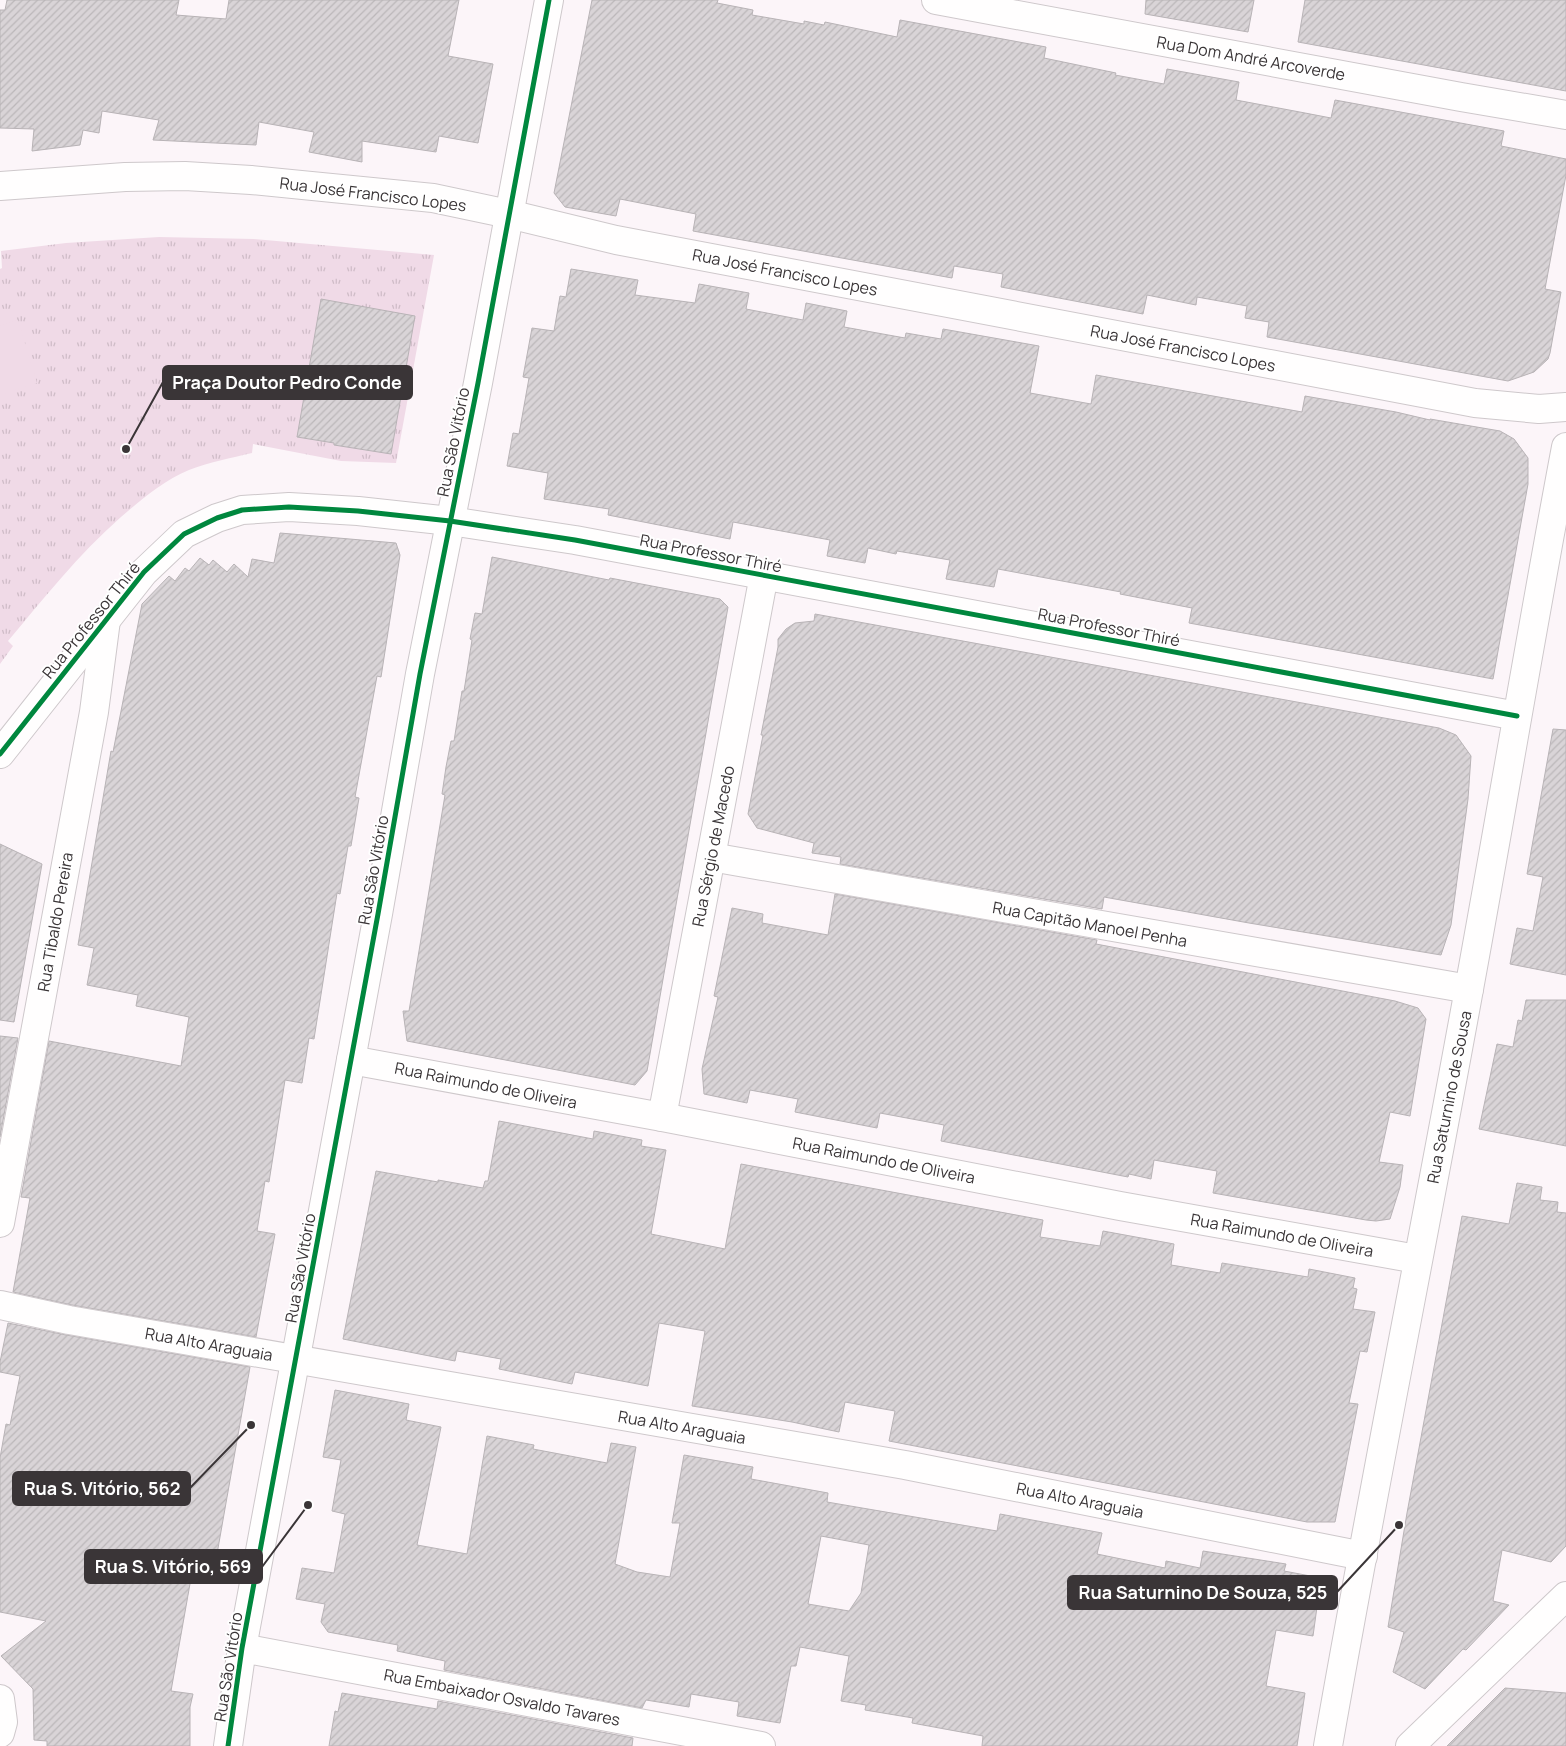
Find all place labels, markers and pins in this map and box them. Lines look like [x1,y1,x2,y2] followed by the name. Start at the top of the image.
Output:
[163,366,412,399] callout: Praça Doutor Pedro Conde
[13,1472,190,1505] callout: Rua S. Vitório, 562
[85,1550,262,1583] callout: Rua S. Vitório, 569
[1068,1576,1337,1609] callout: Rua Saturnino De Souza, 525

